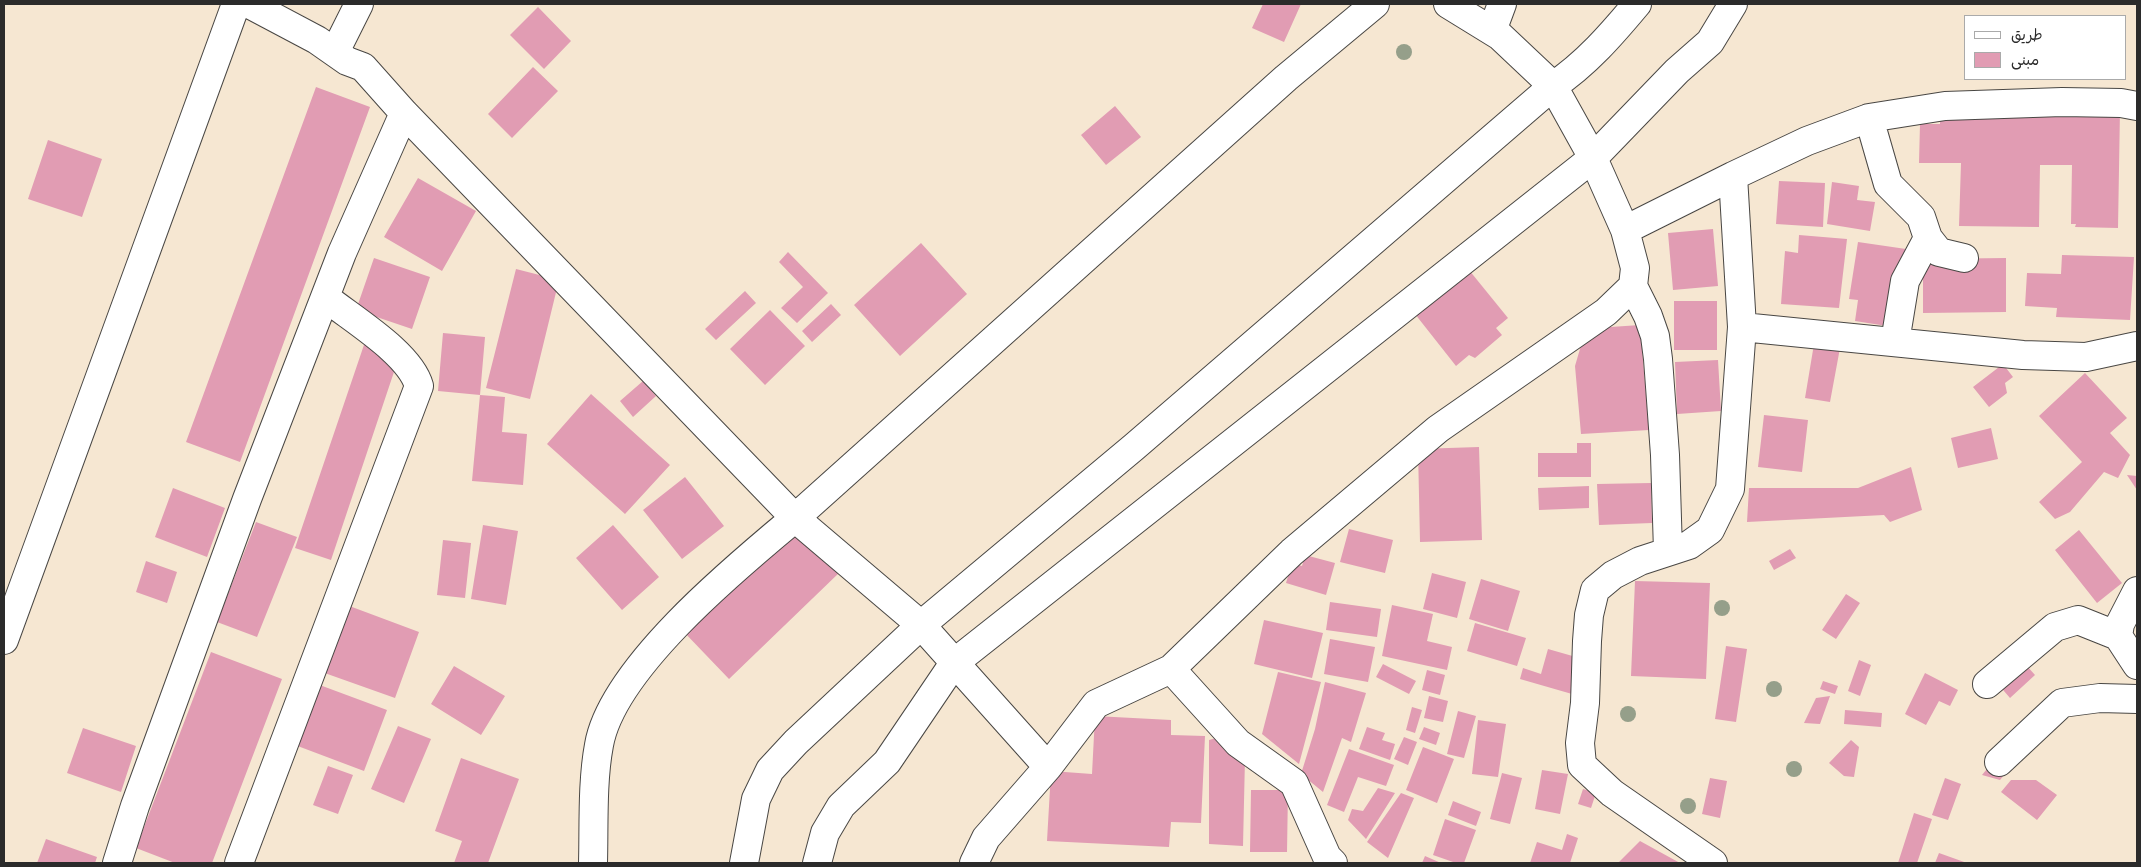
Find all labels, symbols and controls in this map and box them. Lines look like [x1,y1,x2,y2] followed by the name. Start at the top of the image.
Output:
[1964,15,2126,80] legend
[2011,22,2043,48] text: طريق
[2011,47,2039,73] text: مبنى

